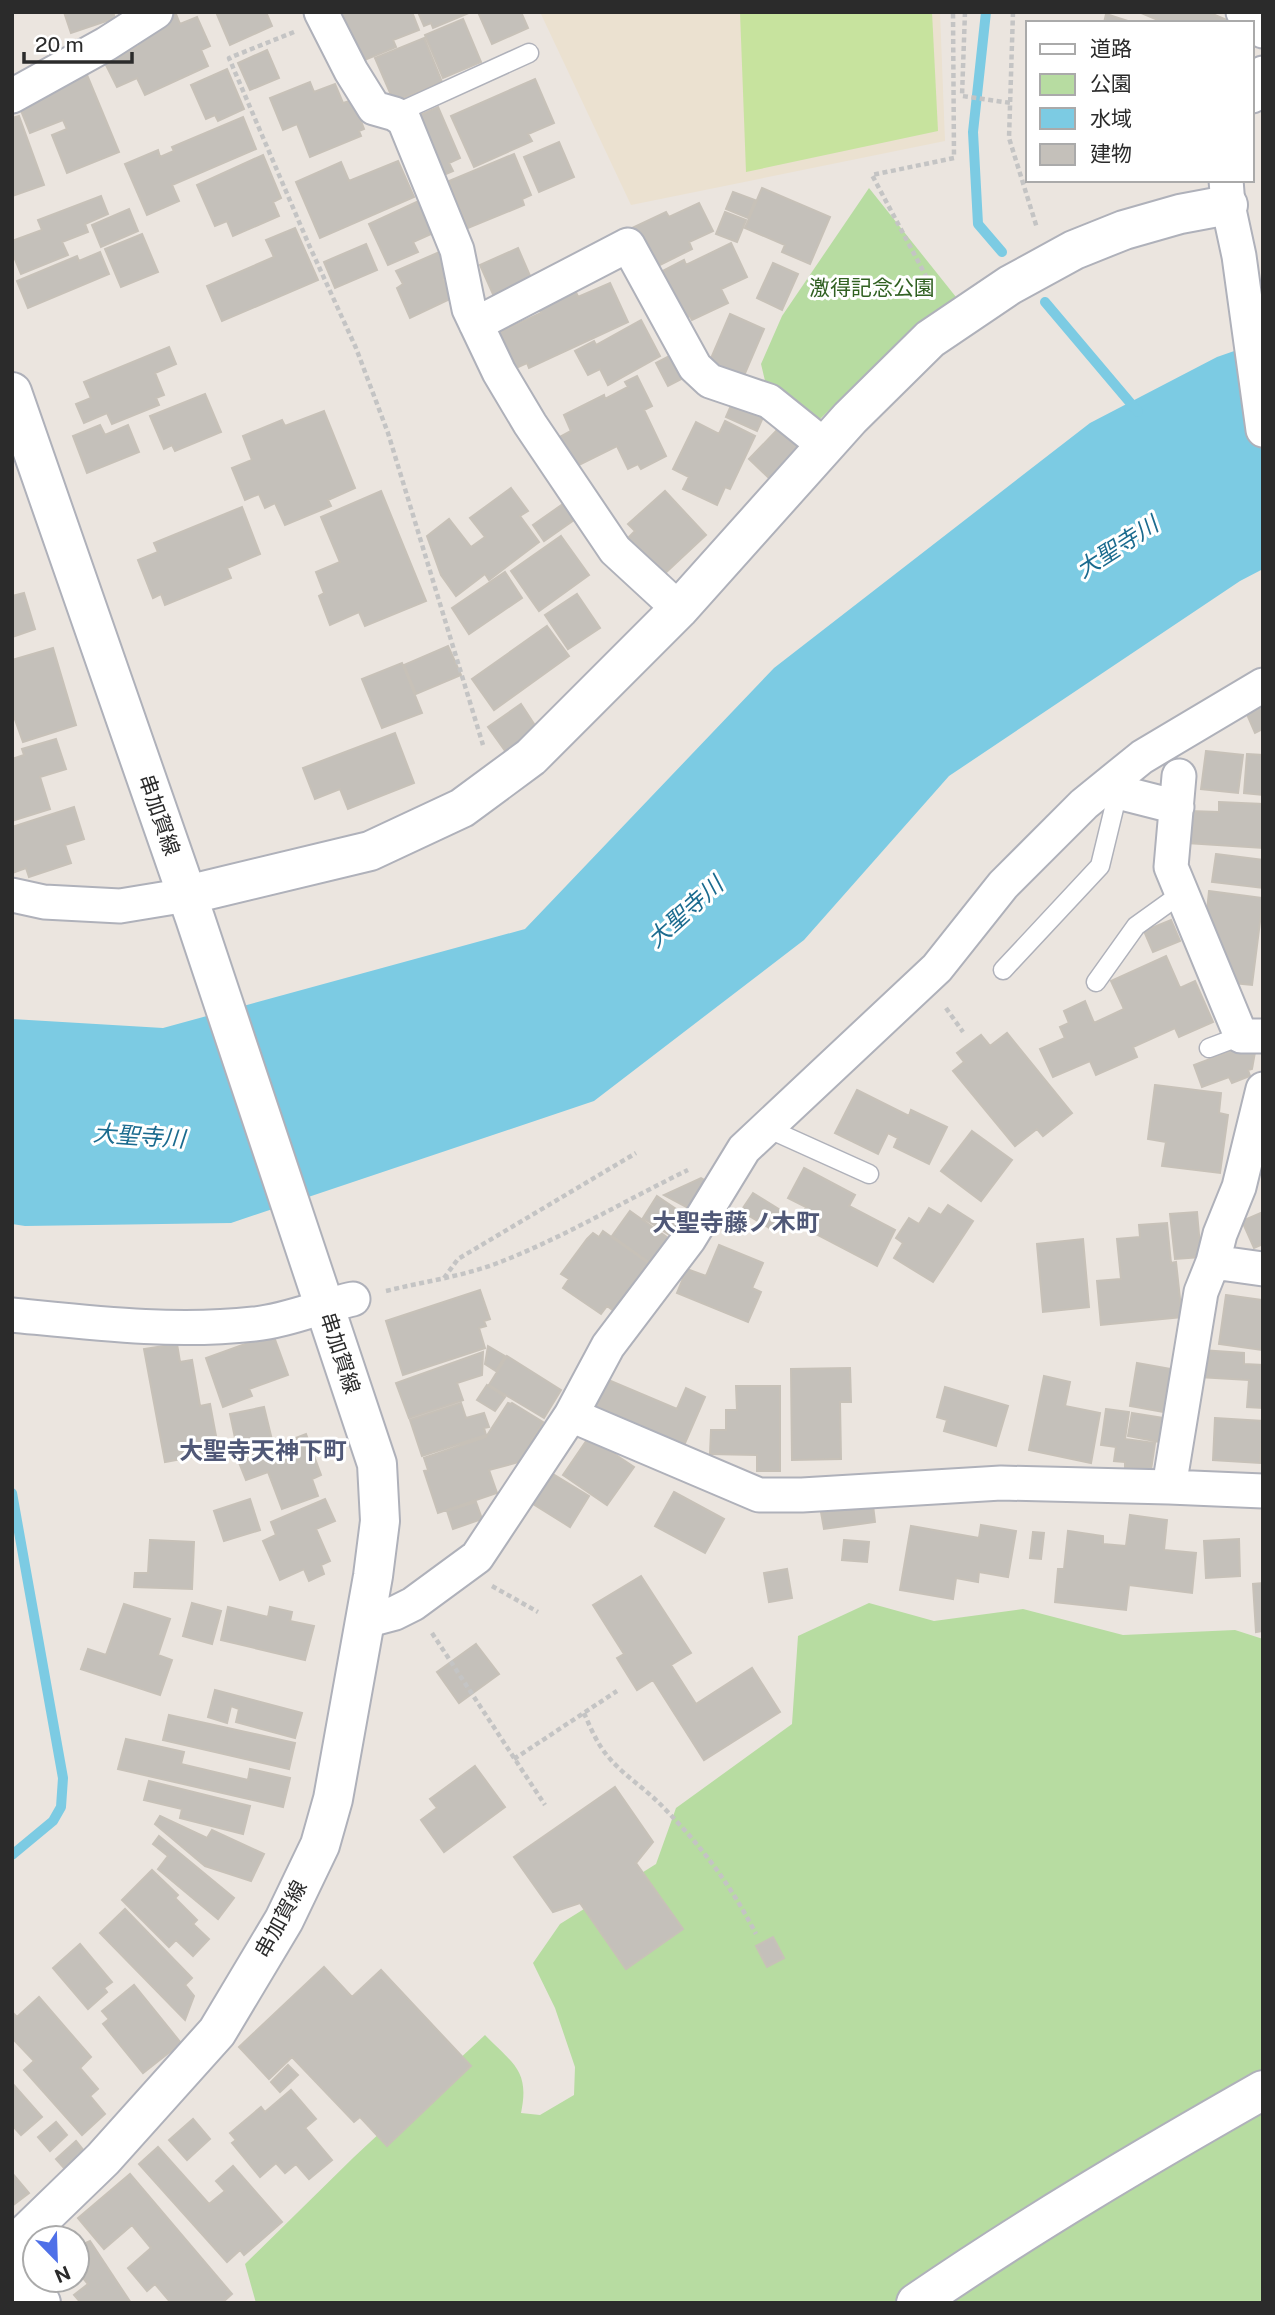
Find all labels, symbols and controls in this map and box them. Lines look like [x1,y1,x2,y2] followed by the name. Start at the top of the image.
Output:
[24,21,133,65] scale bar
[1026,21,1254,182] legend
[35,32,84,57] text: 20 m
[1090,36,1132,61] text: 道路
[1090,71,1132,96] text: 公園
[1090,106,1132,131] text: 水域
[1090,141,1132,166] text: 建物
[809,275,935,300] park label: 激得記念公園
[1071,509,1165,583] water label: 大聖寺川
[134,771,185,859] street label: 串加賀線
[641,869,730,952] water label: 大聖寺川
[92,1119,189,1152] water label: 大聖寺川
[652,1208,820,1236] district label: 大聖寺藤ノ木町
[316,1309,365,1397] street label: 串加賀線
[179,1436,347,1464] district label: 大聖寺天神下町
[249,1876,312,1962] street label: 串加賀線
[21,2224,91,2294] north arrow
[52,2262,74,2288] text: N

